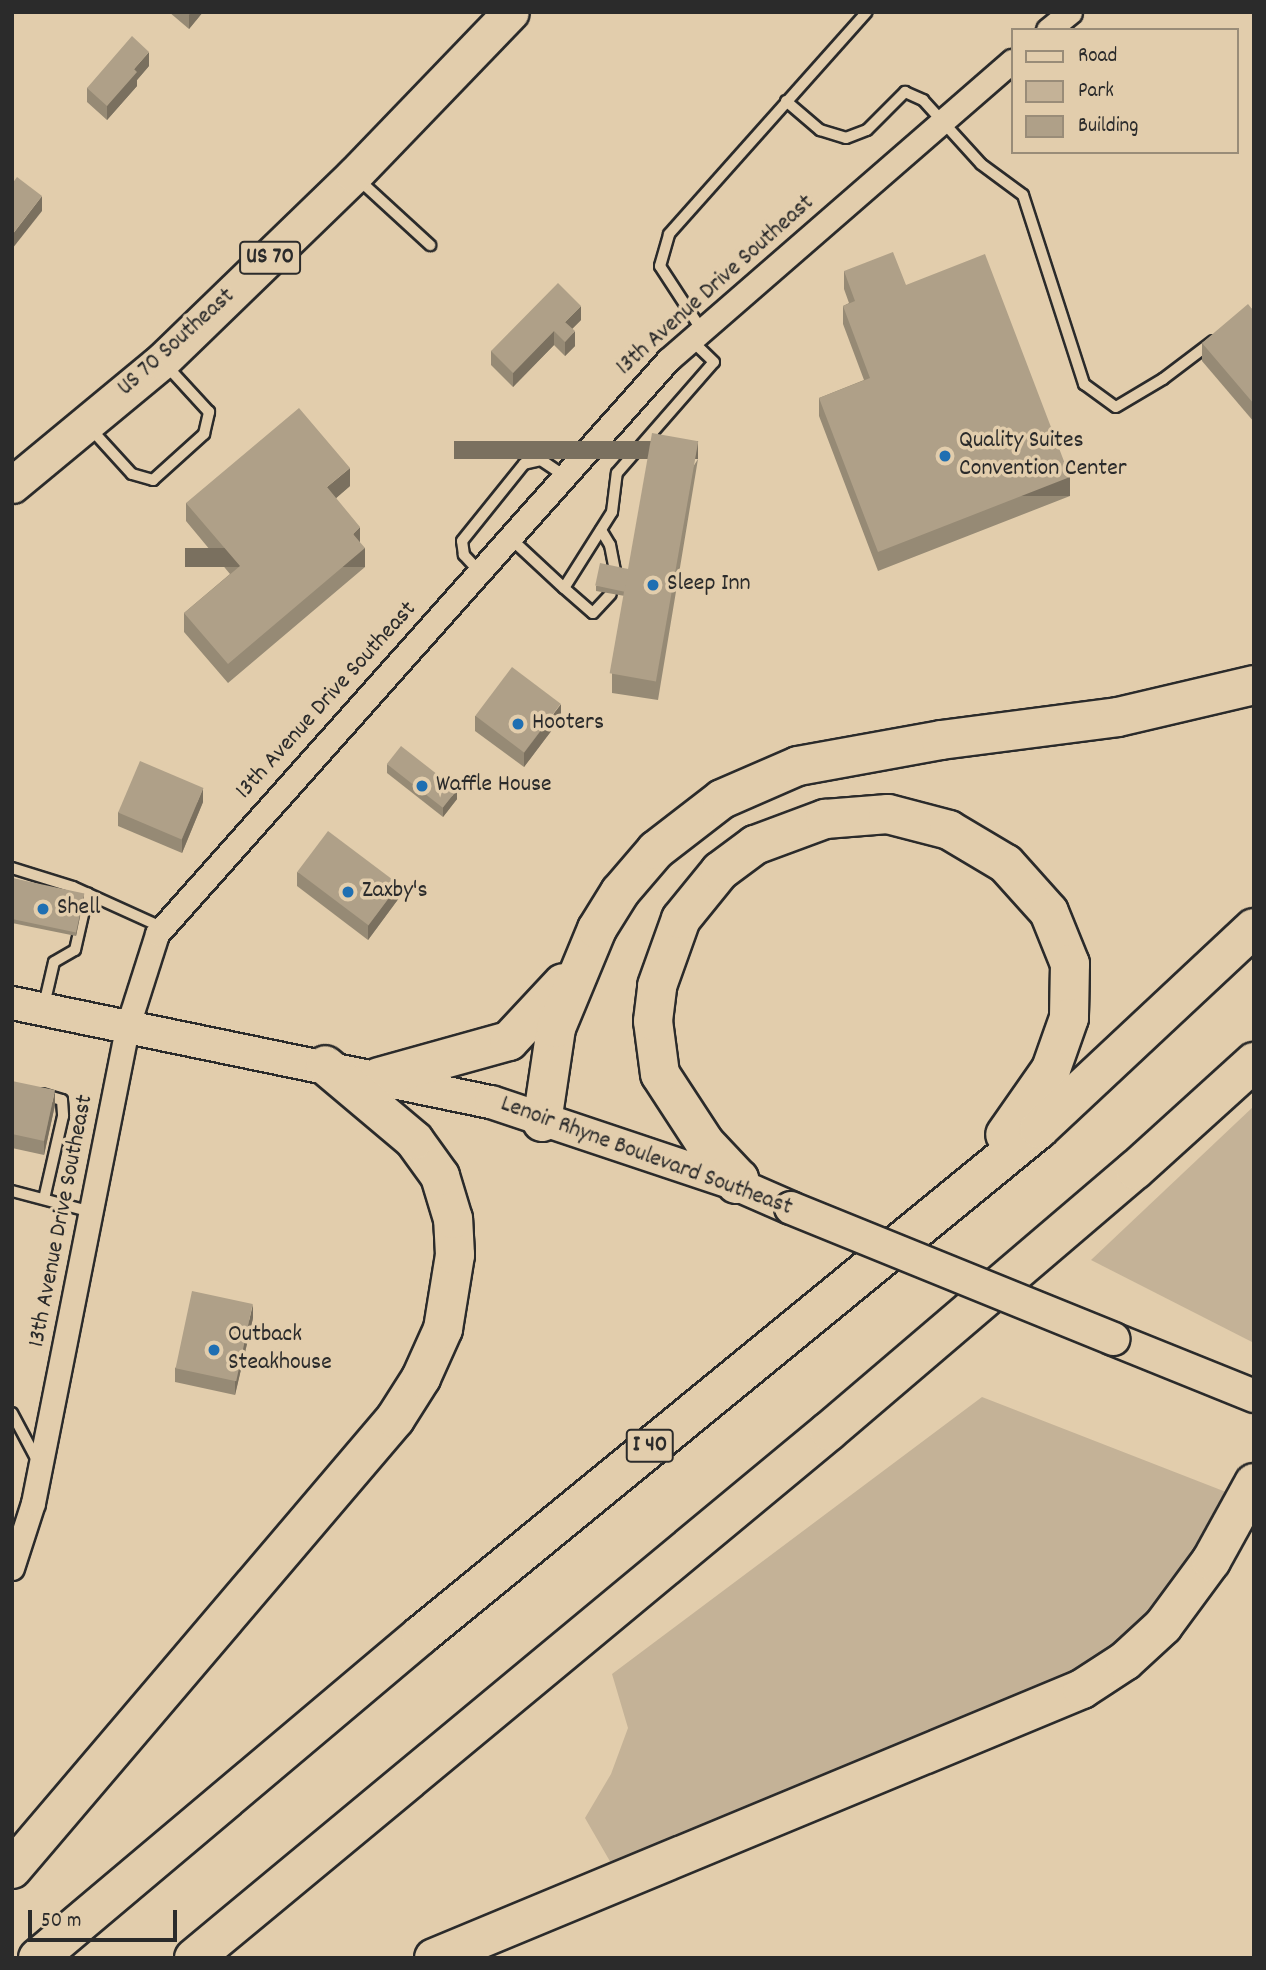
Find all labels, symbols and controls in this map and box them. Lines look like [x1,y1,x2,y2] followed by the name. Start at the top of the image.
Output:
[1010,28,1238,154] legend
[1078,42,1117,72] text: Road
[1078,77,1114,107] text: Park
[1078,112,1138,142] text: Building
[611,190,821,382] street label: 13th Avenue Drive Southeast
[238,238,302,278] road number: US 70
[113,283,241,403] street label: US 70 Southeast
[959,428,1127,484] place label: Quality Suites Convention Center
[937,448,953,464] marker: Quality Suites Convention Center
[667,571,751,599] place label: Sleep Inn
[645,577,661,593] marker: Sleep Inn
[231,596,423,806] street label: 13th Avenue Drive Southeast
[532,710,604,738] place label: Hooters
[510,716,526,732] marker: Hooters
[436,772,552,800] place label: Waffle House
[414,778,430,794] marker: Waffle House
[362,878,428,906] place label: Zaxby's
[340,884,356,900] marker: Zaxby's
[57,895,101,923] place label: Shell
[35,901,51,917] marker: Shell
[496,1091,796,1223] street label: Lenoir Rhyne Boulevard Southeast
[23,1092,101,1350] street label: 13th Avenue Drive Southeast
[228,1322,332,1378] place label: Outback Steakhouse
[206,1342,222,1358] marker: Outback Steakhouse
[626,1427,674,1466] road number: I 40
[32,1896,180,1940] scale bar
[41,1907,81,1937] text: 50 m

